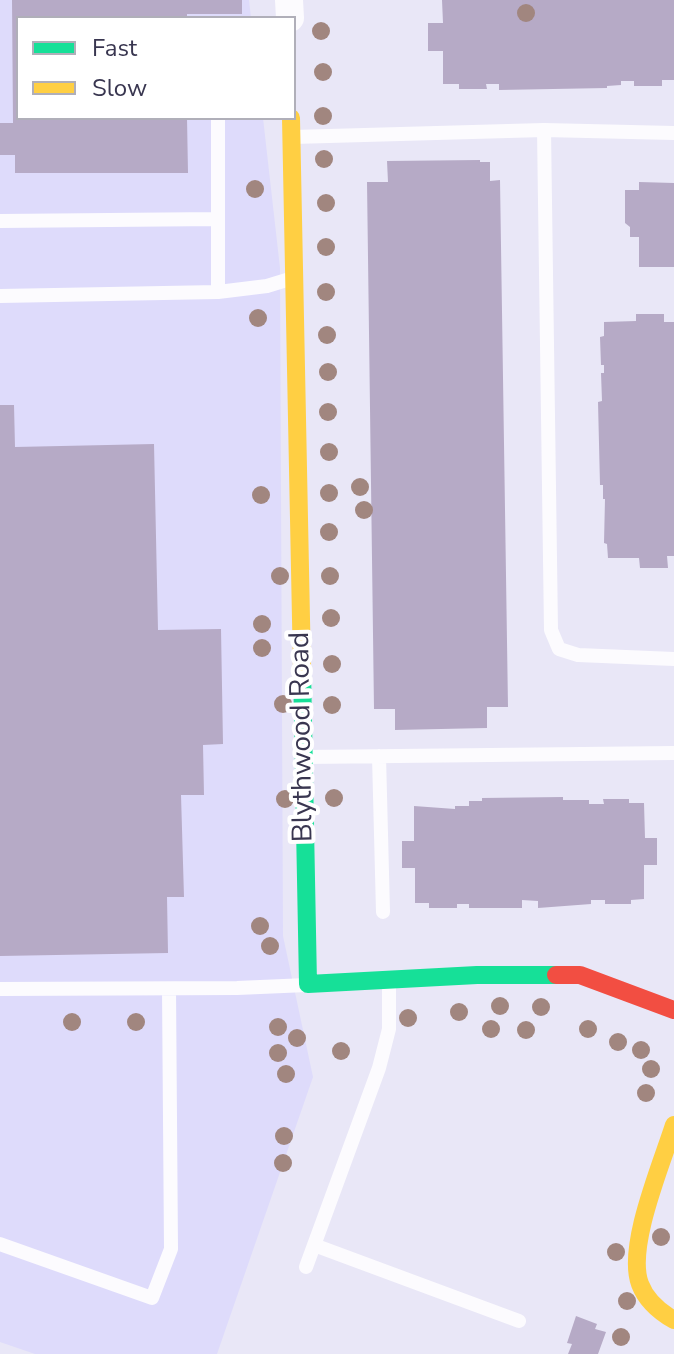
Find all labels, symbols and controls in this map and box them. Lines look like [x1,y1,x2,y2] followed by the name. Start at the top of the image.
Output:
[16,16,296,120] legend
[92,32,137,64] text: Fast
[92,72,147,104] text: Slow
[284,632,322,842] street label: Blythwood Road

